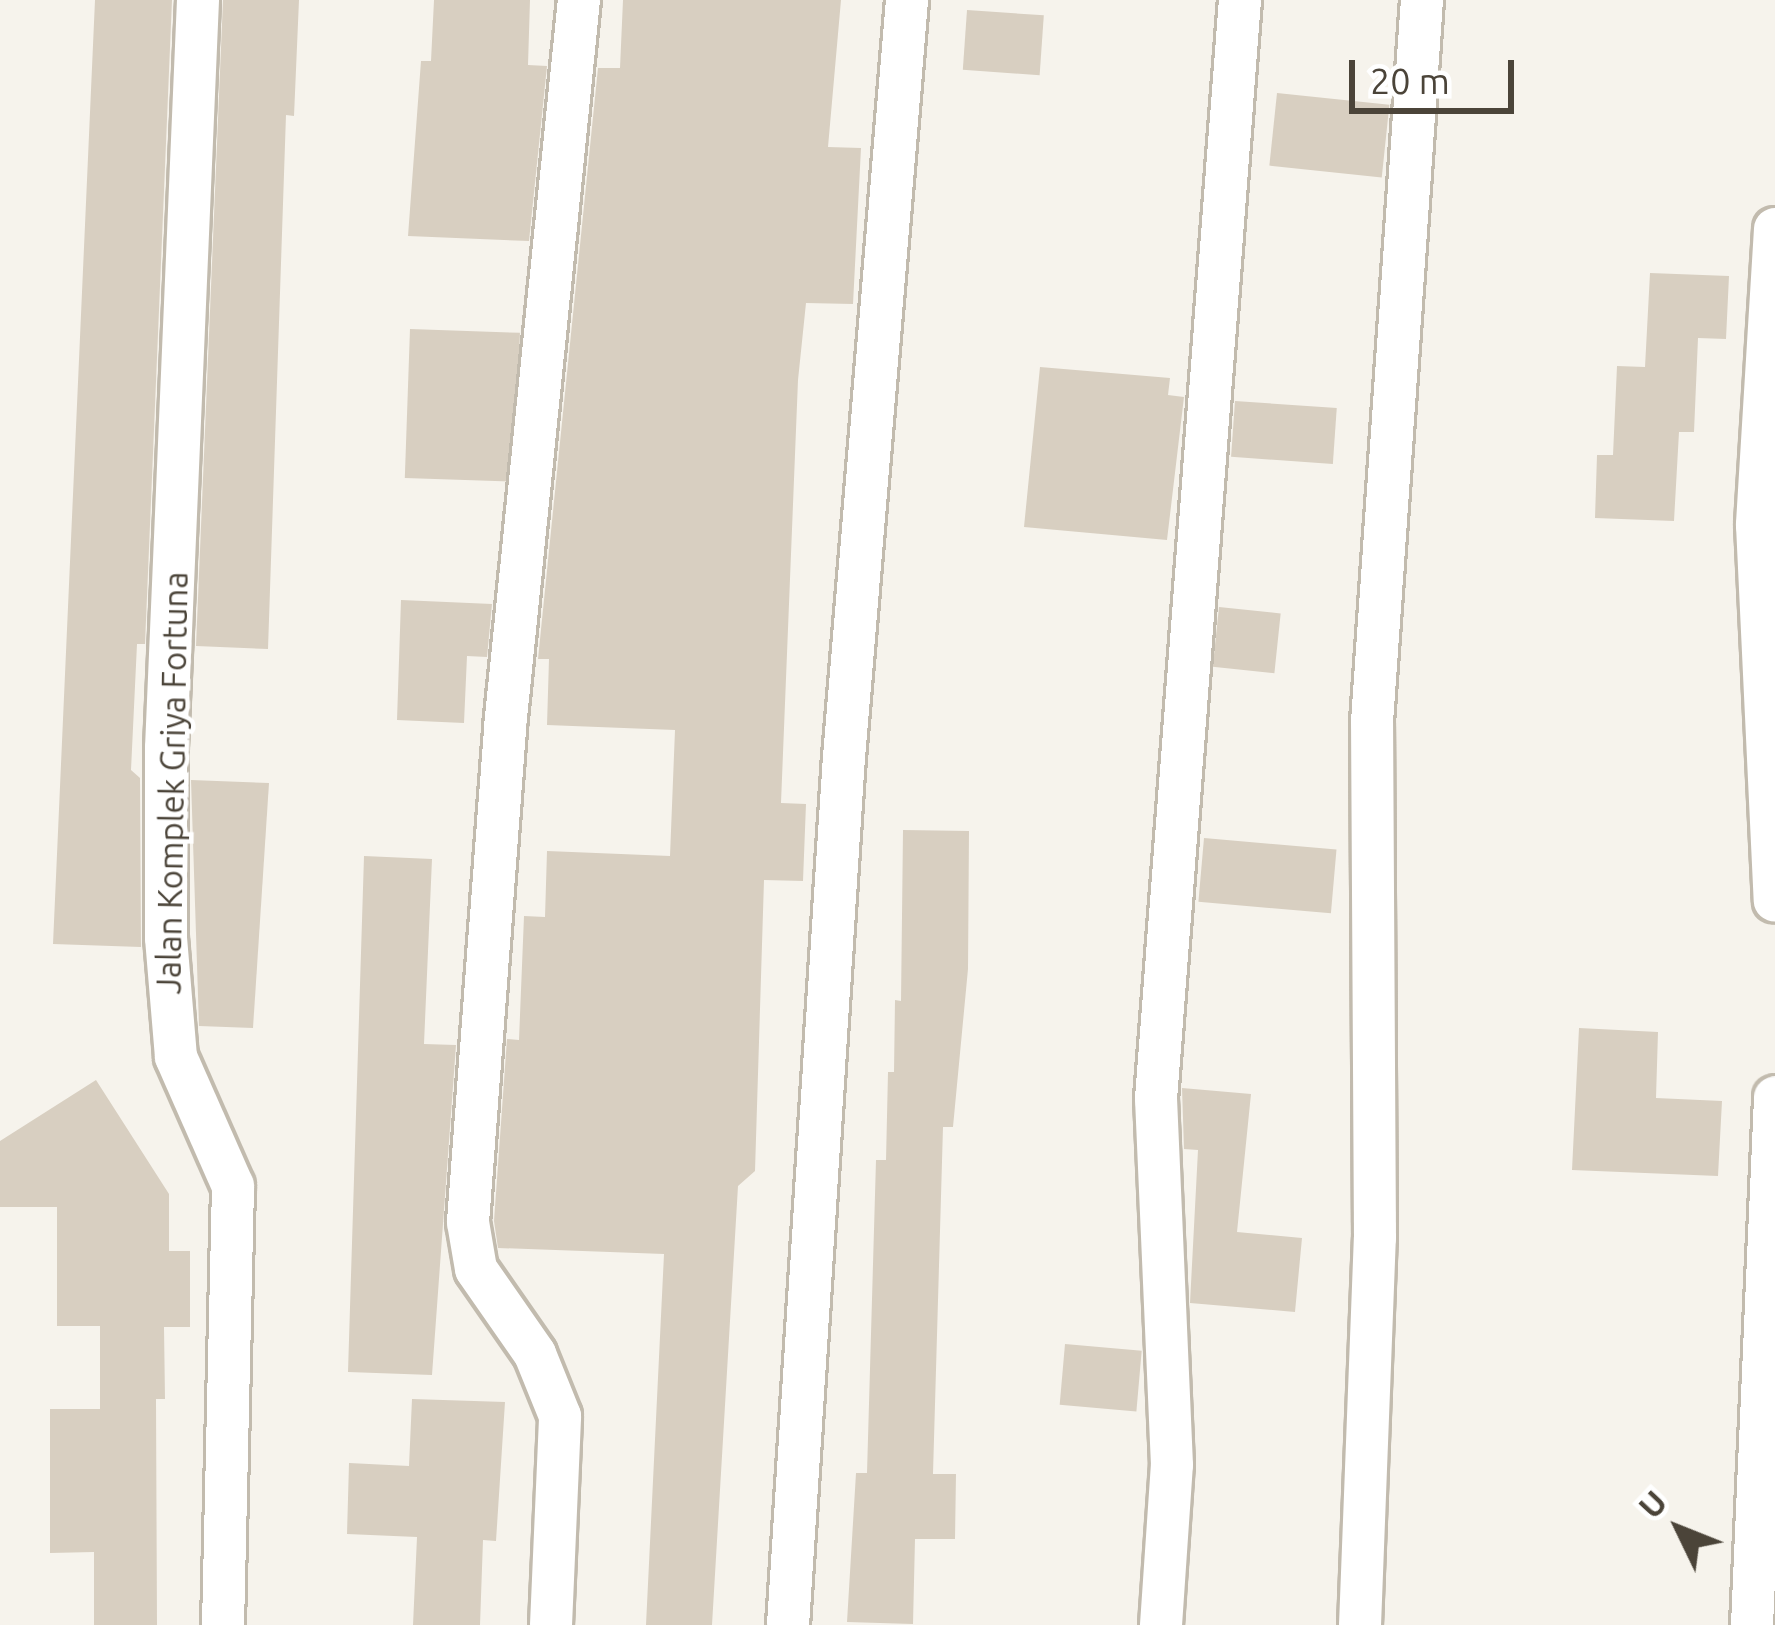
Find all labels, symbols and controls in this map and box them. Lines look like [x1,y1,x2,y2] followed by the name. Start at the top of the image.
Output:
[1355,36,1520,110] scale bar
[1370,60,1450,101] text: 20 m
[149,571,195,995] street label: Jalan Komplek Griya Fortuna
[1619,1469,1739,1589] north arrow
[1631,1483,1674,1525] text: U

